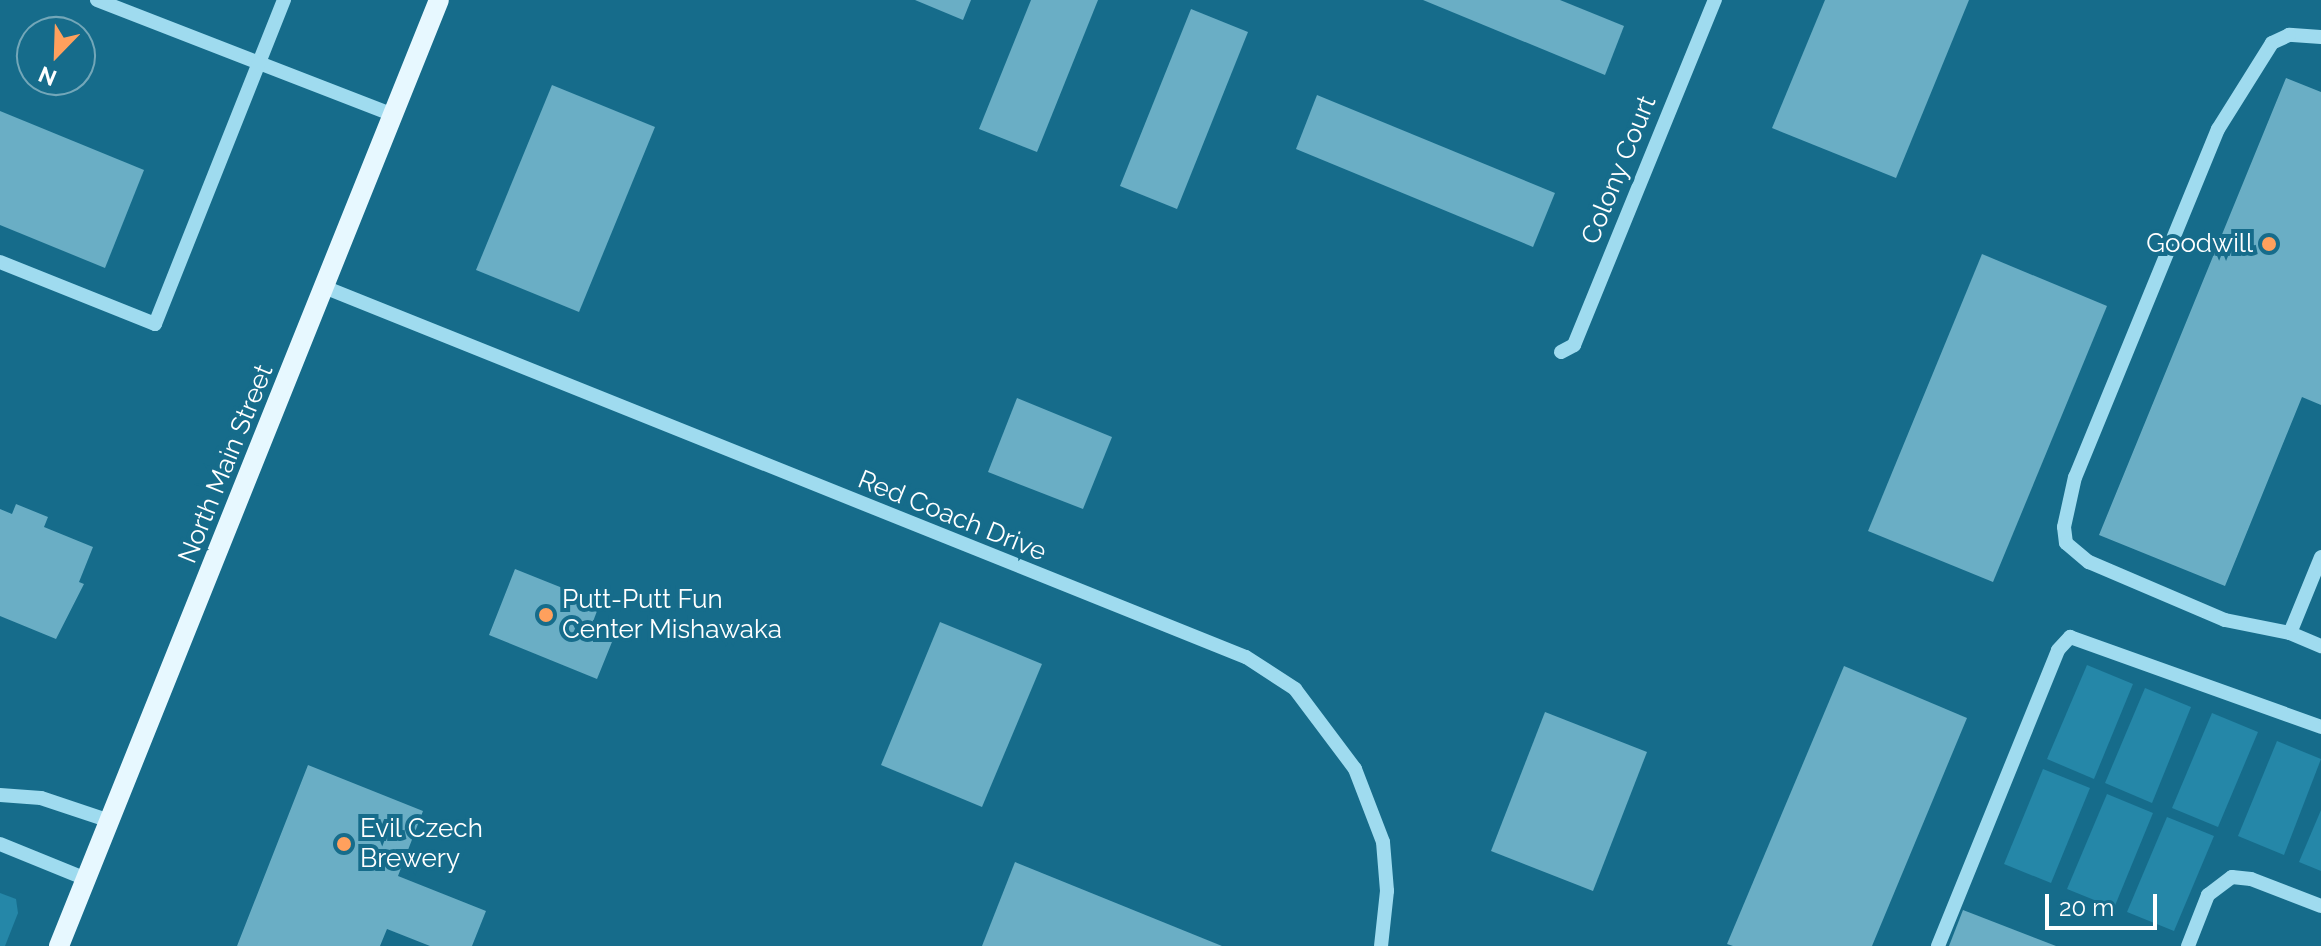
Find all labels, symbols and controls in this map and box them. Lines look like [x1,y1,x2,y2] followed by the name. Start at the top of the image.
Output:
[16,16,96,96] north arrow
[35,61,60,92] text: N
[1575,91,1663,249] street label: Colony Court
[2146,228,2253,260] place label: Goodwill
[2260,235,2278,253] marker: Goodwill
[172,360,280,568] street label: North Main Street
[853,464,1051,568] street label: Red Coach Drive
[562,584,782,646] place label: Putt-Putt Fun Center Mishawaka
[537,606,555,624] marker: Putt-Putt Fun Center Mishawaka
[360,813,484,874] place label: Evil Czech Brewery
[335,835,353,853] marker: Evil Czech Brewery
[2049,878,2161,928] scale bar
[2059,893,2114,922] text: 20 m

